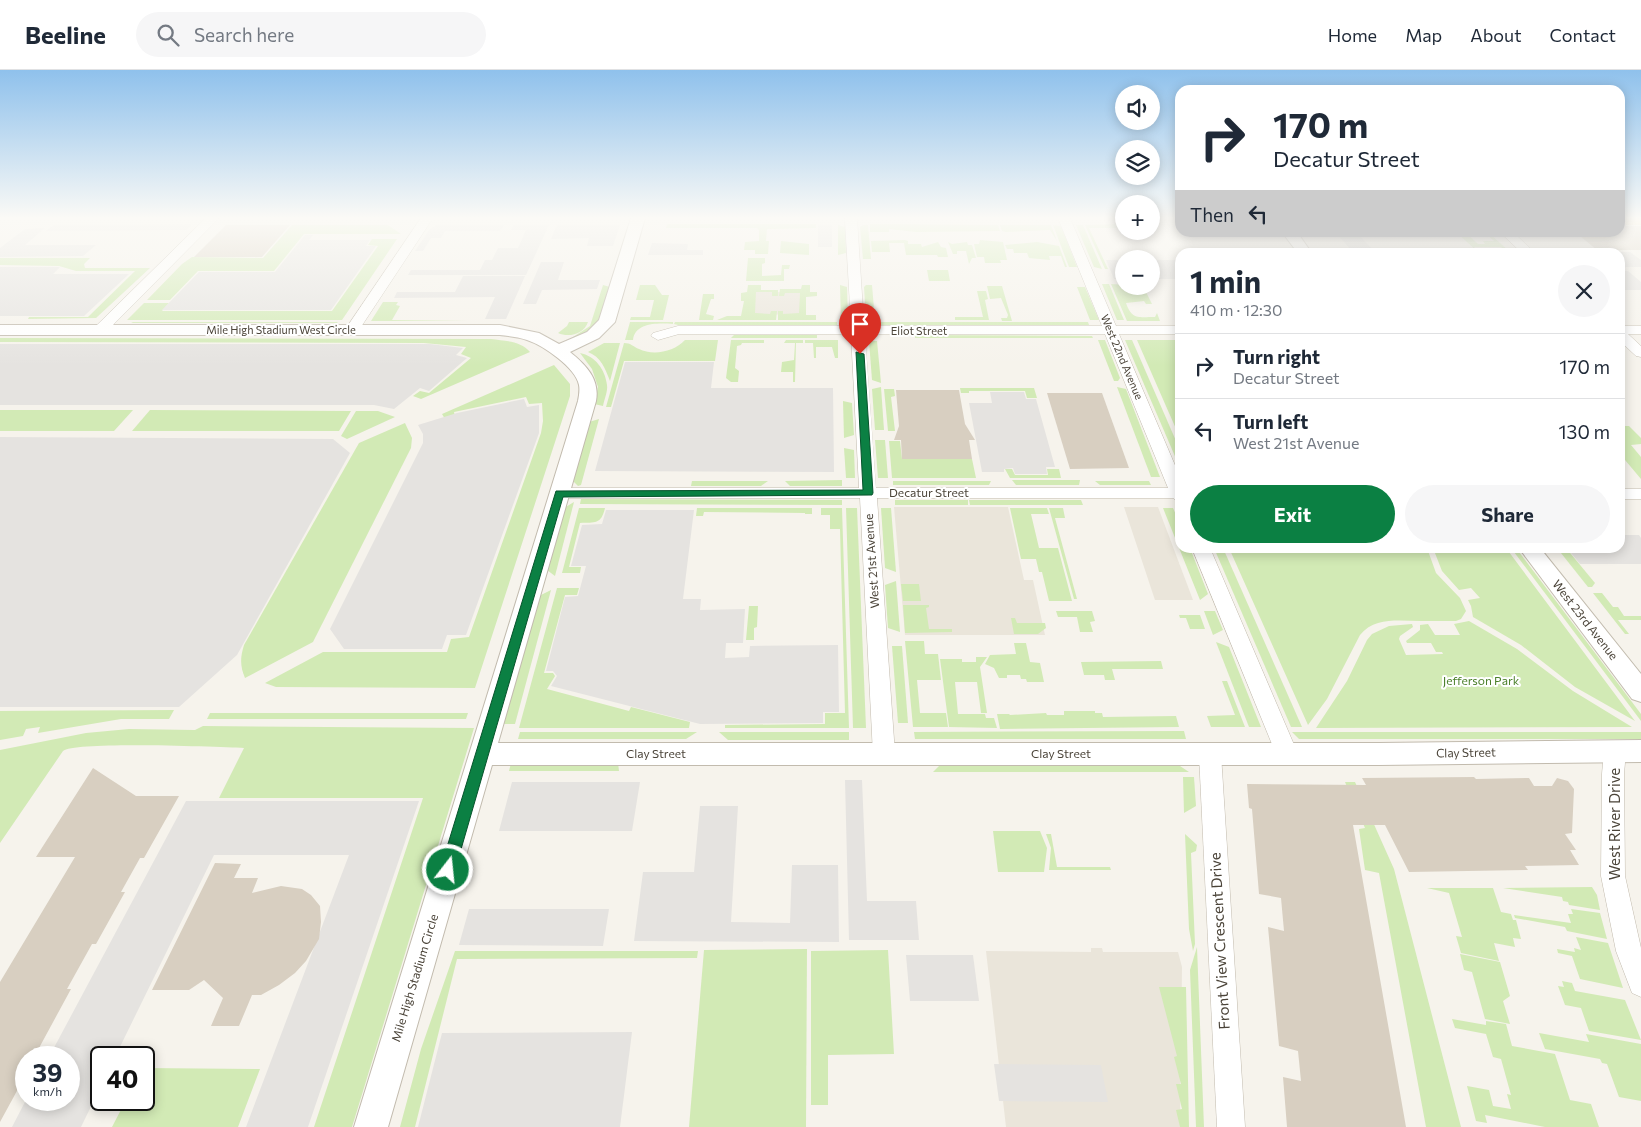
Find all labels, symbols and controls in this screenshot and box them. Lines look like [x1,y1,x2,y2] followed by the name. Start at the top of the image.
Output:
[136,12,486,57] search box
[25,20,106,49] text: Beeline
[154,21,182,49] icon: search
[194,23,294,46] text: Search here
[1328,24,1377,46] text: Home
[1405,24,1442,46] text: Map
[1470,24,1522,46] text: About
[1550,24,1616,46] text: Contact
[1115,85,1160,295] map controls
[1115,85,1160,130] button: sound
[1273,102,1368,145] text: 170 m
[1190,105,1255,170] icon: right
[1115,140,1160,185] button: layers
[1273,145,1420,172] text: Decatur Street
[1115,195,1160,240] button: +
[1244,200,1272,228] icon: left
[1190,203,1234,226] text: Then
[1115,250,1160,295] button: −
[1190,262,1261,299] text: 1 min
[1558,265,1610,317] button: close
[1190,300,1282,319] text: 410 m · 12:30
[839,303,881,354] pin
[846,310,874,338] icon: arrive
[1099,312,1146,402] street label: West 22nd Avenue
[206,323,356,336] street label: Mile High Stadium West Circle
[891,324,948,337] street label: Eliot Street
[1233,345,1320,368] text: Turn right
[1190,352,1218,380] icon: right
[1559,355,1610,378] text: 170 m
[1233,368,1340,387] text: Decatur Street
[1233,410,1308,433] text: Turn left
[1190,417,1218,445] icon: left
[1558,420,1610,443] text: 130 m
[1233,433,1359,452] text: West 21st Avenue
[889,485,969,499] street label: Decatur Street
[1190,485,1395,543] button: Exit
[1405,485,1610,543] button: Share
[861,513,881,609] street label: West 21st Avenue
[1550,577,1621,662] street label: West 23rd Avenue
[1443,673,1520,688] park label: Jefferson Park
[1436,744,1496,760] street label: Clay Street
[626,746,686,760] street label: Clay Street
[1031,746,1091,760] street label: Clay Street
[1605,768,1623,880] street label: West River Drive
[421,843,473,895] position arrow
[1205,852,1233,1030] street label: Front View Crescent Drive
[388,912,440,1043] street label: Mile High Stadium Circle
[90,1046,155,1111] speed limit sign: 40
[33,1057,63,1087] text: 39
[33,1084,62,1098] text: km/h

